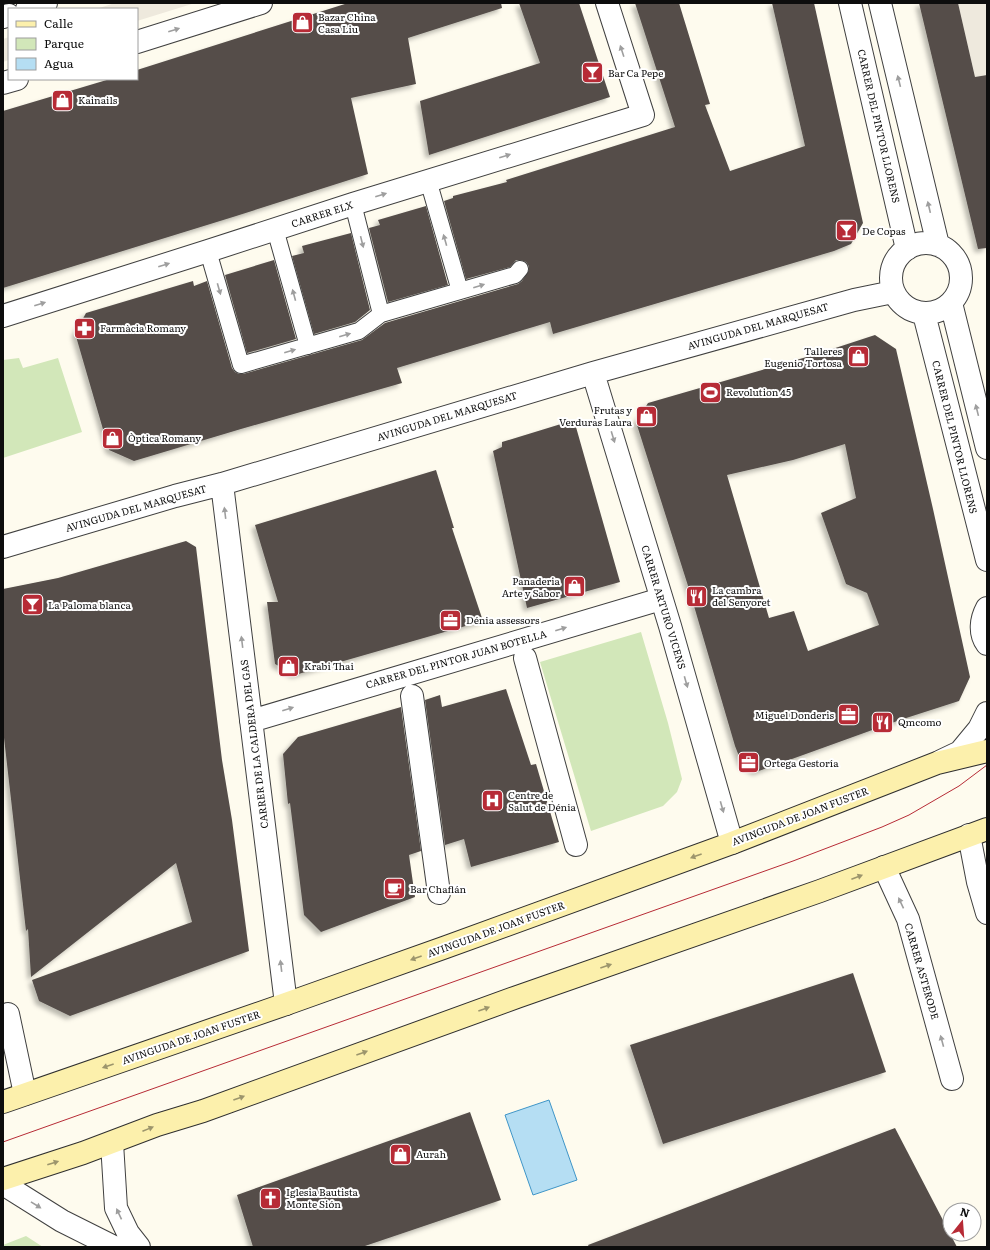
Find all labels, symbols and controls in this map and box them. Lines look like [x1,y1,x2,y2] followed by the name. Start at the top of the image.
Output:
[8,8,138,80] legend
[318,9,376,36] place label: Bazar China Casa Liu
[290,10,316,36] shop icon: Bazar China Casa Liu
[44,14,73,32] text: Calle
[169,27,181,33] one-way arrow
[44,34,84,52] text: Parque
[619,45,625,57] one-way arrow
[854,48,904,204] street label: CARRER DEL PINTOR LLORENS
[44,54,74,72] text: Agua
[580,60,606,86] bar icon: Bar Ca Pepe
[608,65,663,80] place label: Bar Ca Pepe
[895,74,901,87] one-way arrow
[49,87,75,113] shop icon: Kainails
[78,92,118,107] place label: Kainails
[500,153,512,159] one-way arrow
[375,192,387,198] one-way arrow
[289,196,355,231] street label: CARRER ELX
[926,201,932,213] one-way arrow
[833,218,859,244] bar icon: De Copas
[862,223,906,238] place label: De Copas
[442,234,448,246] one-way arrow
[360,235,366,248] one-way arrow
[159,262,171,268] one-way arrow
[216,283,222,295] one-way arrow
[473,283,485,289] one-way arrow
[290,289,296,301] one-way arrow
[685,298,830,353] street label: AVINGUDA DEL MARQUESAT
[35,301,47,307] one-way arrow
[72,315,98,341] pharmacy icon: Farmàcia Romany
[100,320,186,335] place label: Farmàcia Romany
[339,332,351,338] one-way arrow
[764,343,843,370] place label: Talleres Eugenio Tortosa
[845,344,871,370] shop icon: Talleres Eugenio Tortosa
[284,348,296,354] one-way arrow
[929,359,982,515] street label: CARRER DEL PINTOR LLORENS
[697,379,723,405] sports icon: Revolution 45
[726,384,791,399] place label: Revolution 45
[375,387,519,444] street label: AVINGUDA DEL MARQUESAT
[559,402,633,429] place label: Frutas y Verduras Laura
[634,403,660,429] shop icon: Frutas y Verduras Laura
[974,404,980,416] one-way arrow
[100,425,126,451] shop icon: Òptica Romany
[128,430,201,445] place label: Òptica Romany
[610,431,616,443] one-way arrow
[63,480,208,535] street label: AVINGUDA DEL MARQUESAT
[222,507,229,519] one-way arrow
[638,543,691,671] street label: CARRER ARTURO VICENS
[502,573,561,600] place label: Panaderia Arte y Sabor
[562,574,588,600] shop icon: Panaderia Arte y Sabor
[712,582,771,609] place label: La cambra del Senyoret
[683,583,709,609] restaurant icon: La cambra del Senyoret
[20,592,46,618] bar icon: La Paloma blanca
[48,597,131,612] place label: La Paloma blanca
[438,607,464,633] office icon: Dénia assessors
[466,612,540,627] place label: Dénia assessors
[364,625,549,692] street label: CARRER DEL PINTOR JUAN BOTELLA
[555,626,567,632] one-way arrow
[238,636,245,648] one-way arrow
[276,653,302,679] shop icon: Krabi Thai
[304,658,354,673] place label: Krabi Thai
[236,659,271,830] street label: CARRER DE LA CALDERA DEL GAS
[683,676,689,688] one-way arrow
[836,702,862,728] office icon: Miguel Donderis
[283,706,295,712] one-way arrow
[755,707,834,722] place label: Miguel Donderis
[869,709,895,735] restaurant icon: Qmcomo
[898,714,942,729] place label: Qmcomo
[735,750,761,776] office icon: Ortega Gestoría
[764,755,839,770] place label: Ortega Gestoría
[729,782,870,849] street label: AVINGUDA DE JOAN FUSTER
[508,787,576,814] place label: Centre de Salut de Dénia
[479,788,505,814] hospital icon: Centre de Salut de Dénia
[719,801,725,813] one-way arrow
[689,854,701,860] one-way arrow
[851,874,863,880] one-way arrow
[381,876,407,902] cafe icon: Bar Chaflán
[410,881,466,896] place label: Bar Chaflán
[425,897,567,960] street label: AVINGUDA DE JOAN FUSTER
[898,897,904,909] one-way arrow
[902,921,943,1021] street label: CARRER ASTERODE
[409,956,421,962] one-way arrow
[278,960,284,972] one-way arrow
[601,963,613,969] one-way arrow
[120,1006,262,1067] street label: AVINGUDA DE JOAN FUSTER
[478,1006,490,1012] one-way arrow
[939,1035,945,1047] one-way arrow
[356,1050,368,1056] one-way arrow
[102,1063,114,1069] one-way arrow
[234,1094,246,1100] one-way arrow
[143,1125,155,1131] one-way arrow
[387,1141,413,1167] shop icon: Aurah
[416,1146,446,1161] place label: Aurah
[48,1159,60,1165] one-way arrow
[286,1184,359,1211] place label: Iglesia Bautista Monte Sión
[257,1185,283,1211] church icon: Iglesia Bautista Monte Sión
[31,1201,41,1209] one-way arrow
[942,1202,982,1242] north arrow
[958,1202,972,1220] text: N
[116,1208,122,1219] one-way arrow

